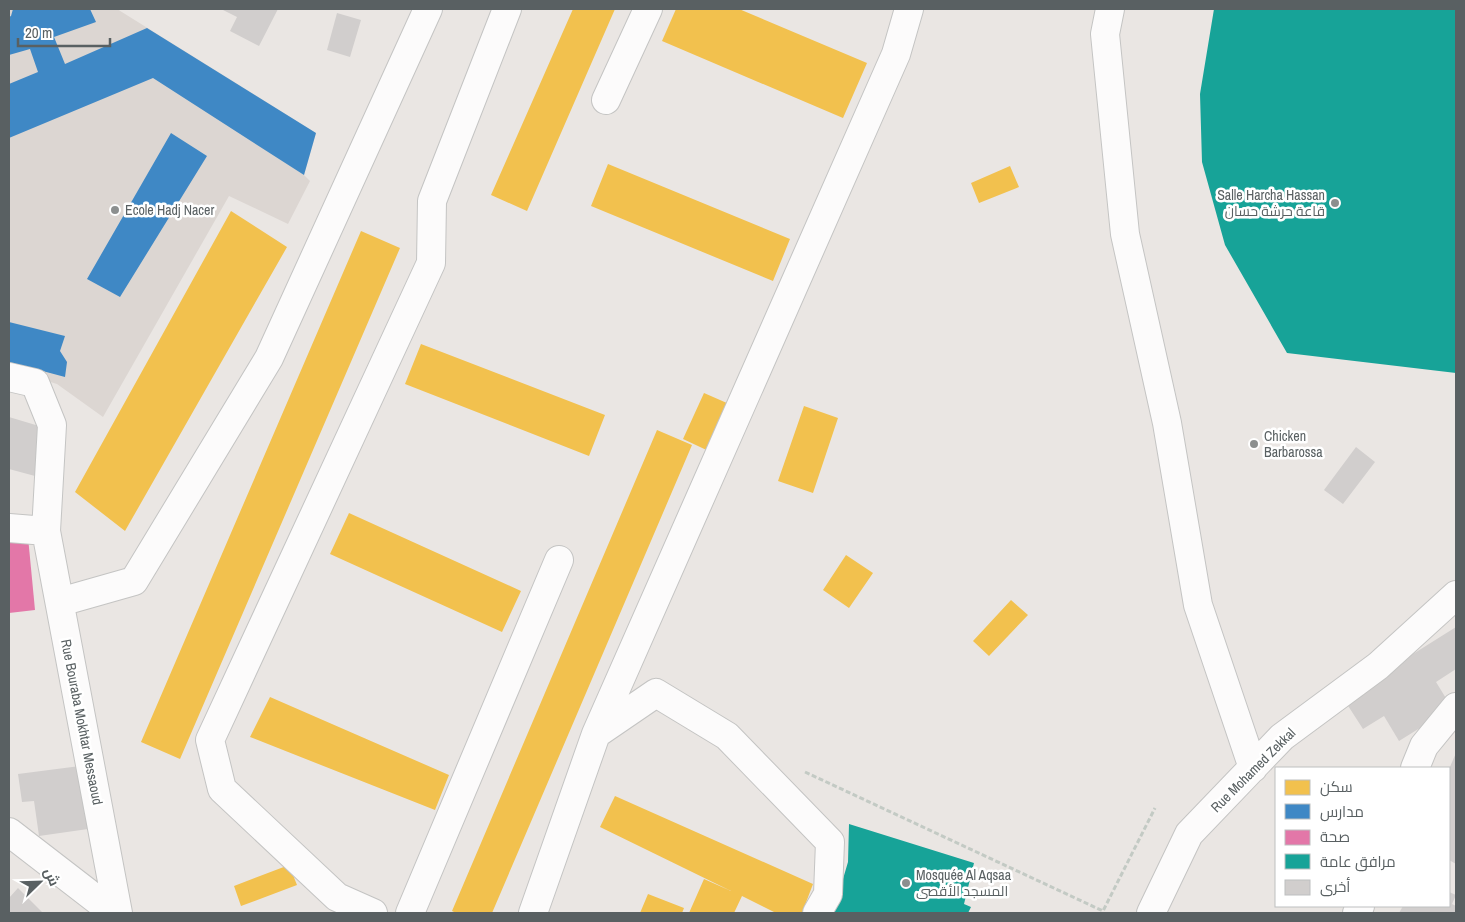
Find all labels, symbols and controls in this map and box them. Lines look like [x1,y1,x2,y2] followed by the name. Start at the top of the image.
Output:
[18,15,110,47] scale bar
[25,22,52,43] text: 20 m
[1217,186,1325,220] place label: Salle Harcha Hassan قاعة حرشة حسان
[1329,197,1341,209] marker: Salle Harcha Hassan قاعة حرشة حسان
[125,201,214,219] place label: Ecole Hadj Nacer
[109,204,121,216] marker: Ecole Hadj Nacer
[1264,427,1323,461] place label: Chicken Barbarossa
[1248,438,1260,450] marker: Chicken Barbarossa
[57,638,107,806] street label: Rue Bouraba Mokhtar Messaoud
[1207,724,1299,816] street label: Rue Mohamed Zekkal
[1275,767,1450,907] legend
[1320,776,1353,797] text: سكن
[1320,801,1364,822] text: مدارس
[1320,826,1350,847] text: صحة
[1320,851,1396,872] text: مرافق عامة
[15,857,65,907] north arrow
[40,865,64,889] text: ش
[916,866,1012,900] place label: Mosquée Al Aqsaa المسجد الأقصى
[1320,876,1350,897] text: أخرى
[900,877,912,889] marker: Mosquée Al Aqsaa المسجد الأقصى

